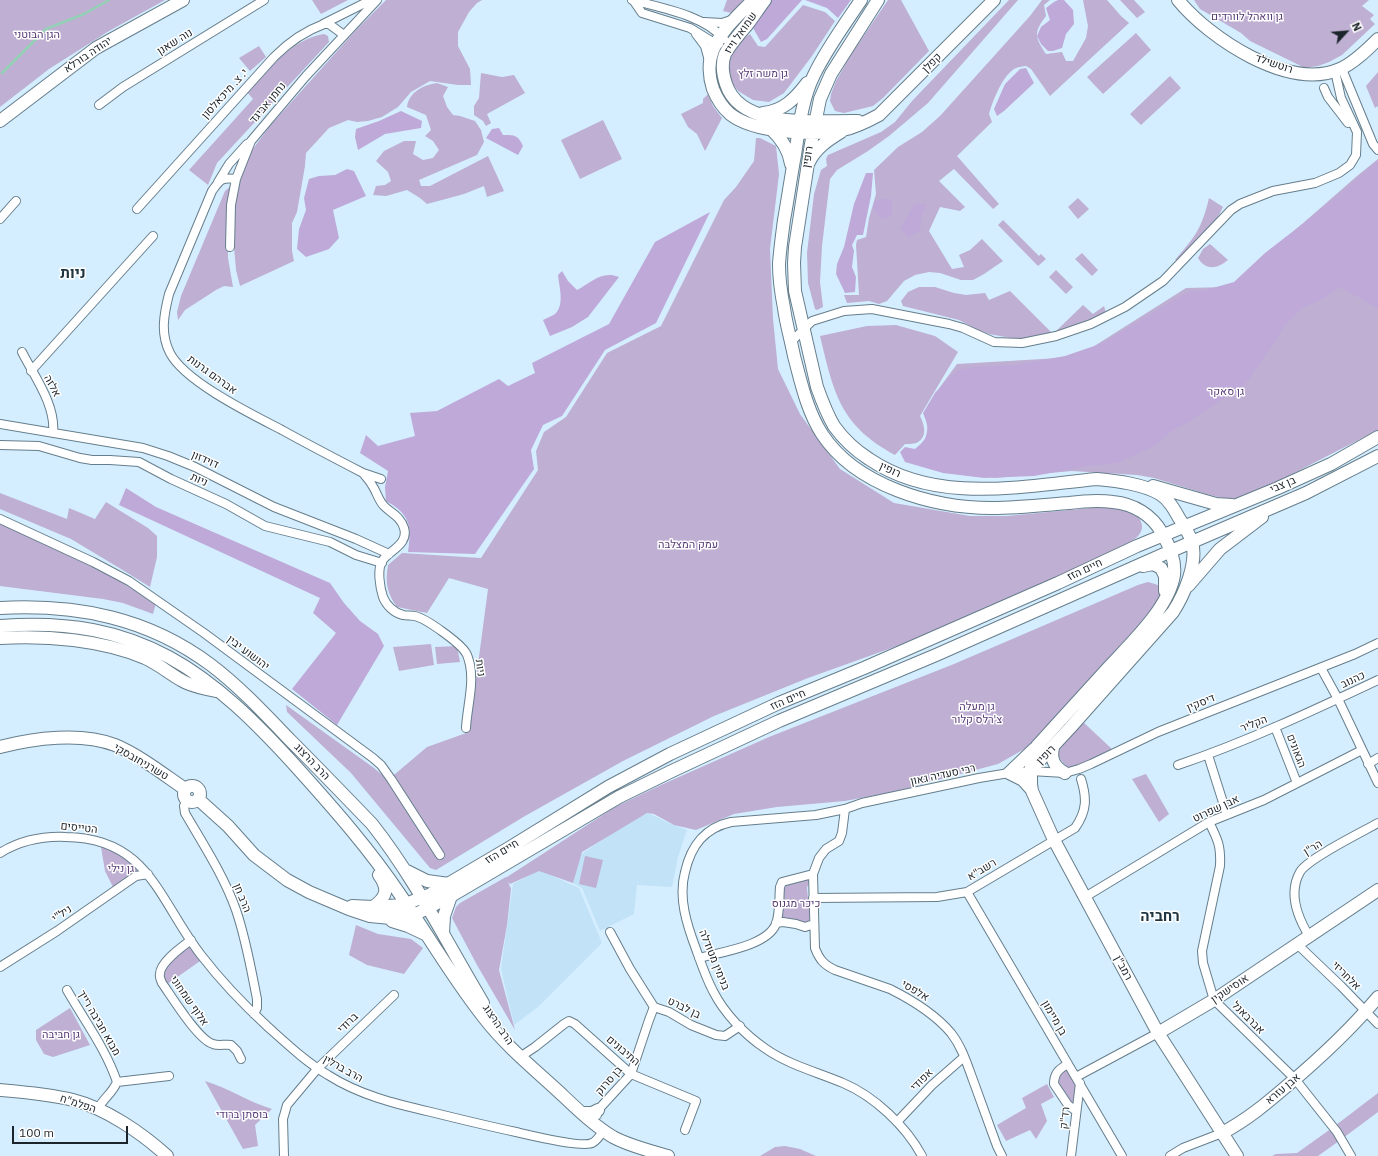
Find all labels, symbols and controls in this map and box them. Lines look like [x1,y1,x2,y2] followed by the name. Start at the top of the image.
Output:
[722,10,760,56] street label: שמואל וייז
[1211,10,1283,24] park label: גן וואהל לוורדים
[1326,12,1366,52] north arrow
[1349,20,1365,33] text: N
[155,26,195,58] street label: נוה שאנן
[14,28,60,42] park label: הגן הבוטני
[62,34,114,76] street label: יהודה בורלא
[919,50,945,76] street label: קפלן
[1253,51,1295,77] street label: רוטשילד
[199,66,251,122] street label: י. צ. מיכאלסון
[738,67,788,81] park label: גן משה זלץ
[247,80,289,126] street label: נחמן אביגד
[800,145,816,169] street label: רופין
[60,265,86,283] district label: ניות
[185,353,239,397] street label: אברהם גרנות
[41,373,63,399] street label: אלזה
[1208,385,1244,399] park label: גן סאקר
[189,448,221,472] street label: דוידזון
[877,459,903,481] street label: רופין
[188,470,210,490] street label: ניות
[1268,474,1298,496] street label: בן צבי
[658,538,718,552] park label: עמק המצלבה
[1065,556,1105,584] street label: חיים הזז
[224,633,272,673] street label: יהושוע יבין
[472,658,488,678] street label: ניות
[1339,669,1367,691] street label: כהנוב
[768,687,808,713] street label: חיים הזז
[1185,691,1217,715] street label: דיסקין
[952,700,1002,726] park label: גן מעלה צ'רלס קלור
[1239,713,1269,735] street label: הקליר
[1284,732,1308,770] street label: הגאונים
[111,741,171,783] street label: טשרניחובסקי
[291,741,333,783] street label: הרב הרצוג
[1034,742,1058,768] street label: רופין
[909,762,977,788] street label: רבי סעדיה גאון
[1191,793,1241,825] street label: אבן שפרוט
[60,819,98,837] street label: הטייסים
[483,837,521,867] street label: חיים הזז
[1301,837,1325,859] street label: הר"ן
[965,856,999,884] street label: רשב"א
[108,862,134,876] park label: גן נילי
[230,882,254,914] street label: הרב חן
[772,897,820,911] park label: כיכר מגנוס
[50,903,74,925] street label: ניל"י
[1140,908,1180,926] district label: רחביה
[696,928,732,992] street label: בנימין מטודלה
[1111,953,1135,983] street label: רמב"ן
[1329,959,1363,993] street label: אלחריזי
[1209,972,1251,1006] street label: אוסישקין
[167,973,211,1029] street label: אלוף שמחוני
[899,978,931,1004] street label: אלפסי
[75,988,123,1058] street label: מבוא חביבה רייך
[665,994,703,1022] street label: בן לברט
[1039,998,1069,1038] street label: בן מיימון
[1229,999,1267,1037] street label: אברבאנל
[480,1002,516,1048] street label: הרב הרצוג
[335,1010,361,1036] street label: ברודי
[42,1028,80,1042] park label: גן חביבה
[603,1033,643,1069] street label: התיבונים
[321,1053,365,1085] street label: הרב ברלין
[593,1064,625,1098] street label: בן סרוק
[908,1066,936,1094] street label: אפודי
[1263,1071,1303,1107] street label: אבן עזרא
[58,1092,98,1116] street label: הפלמ"ח
[1057,1106,1073,1130] street label: רד"ק
[216,1108,268,1122] park label: בוסתן ברודי
[14,1118,130,1144] scale bar
[19,1125,54,1140] text: 100 m

